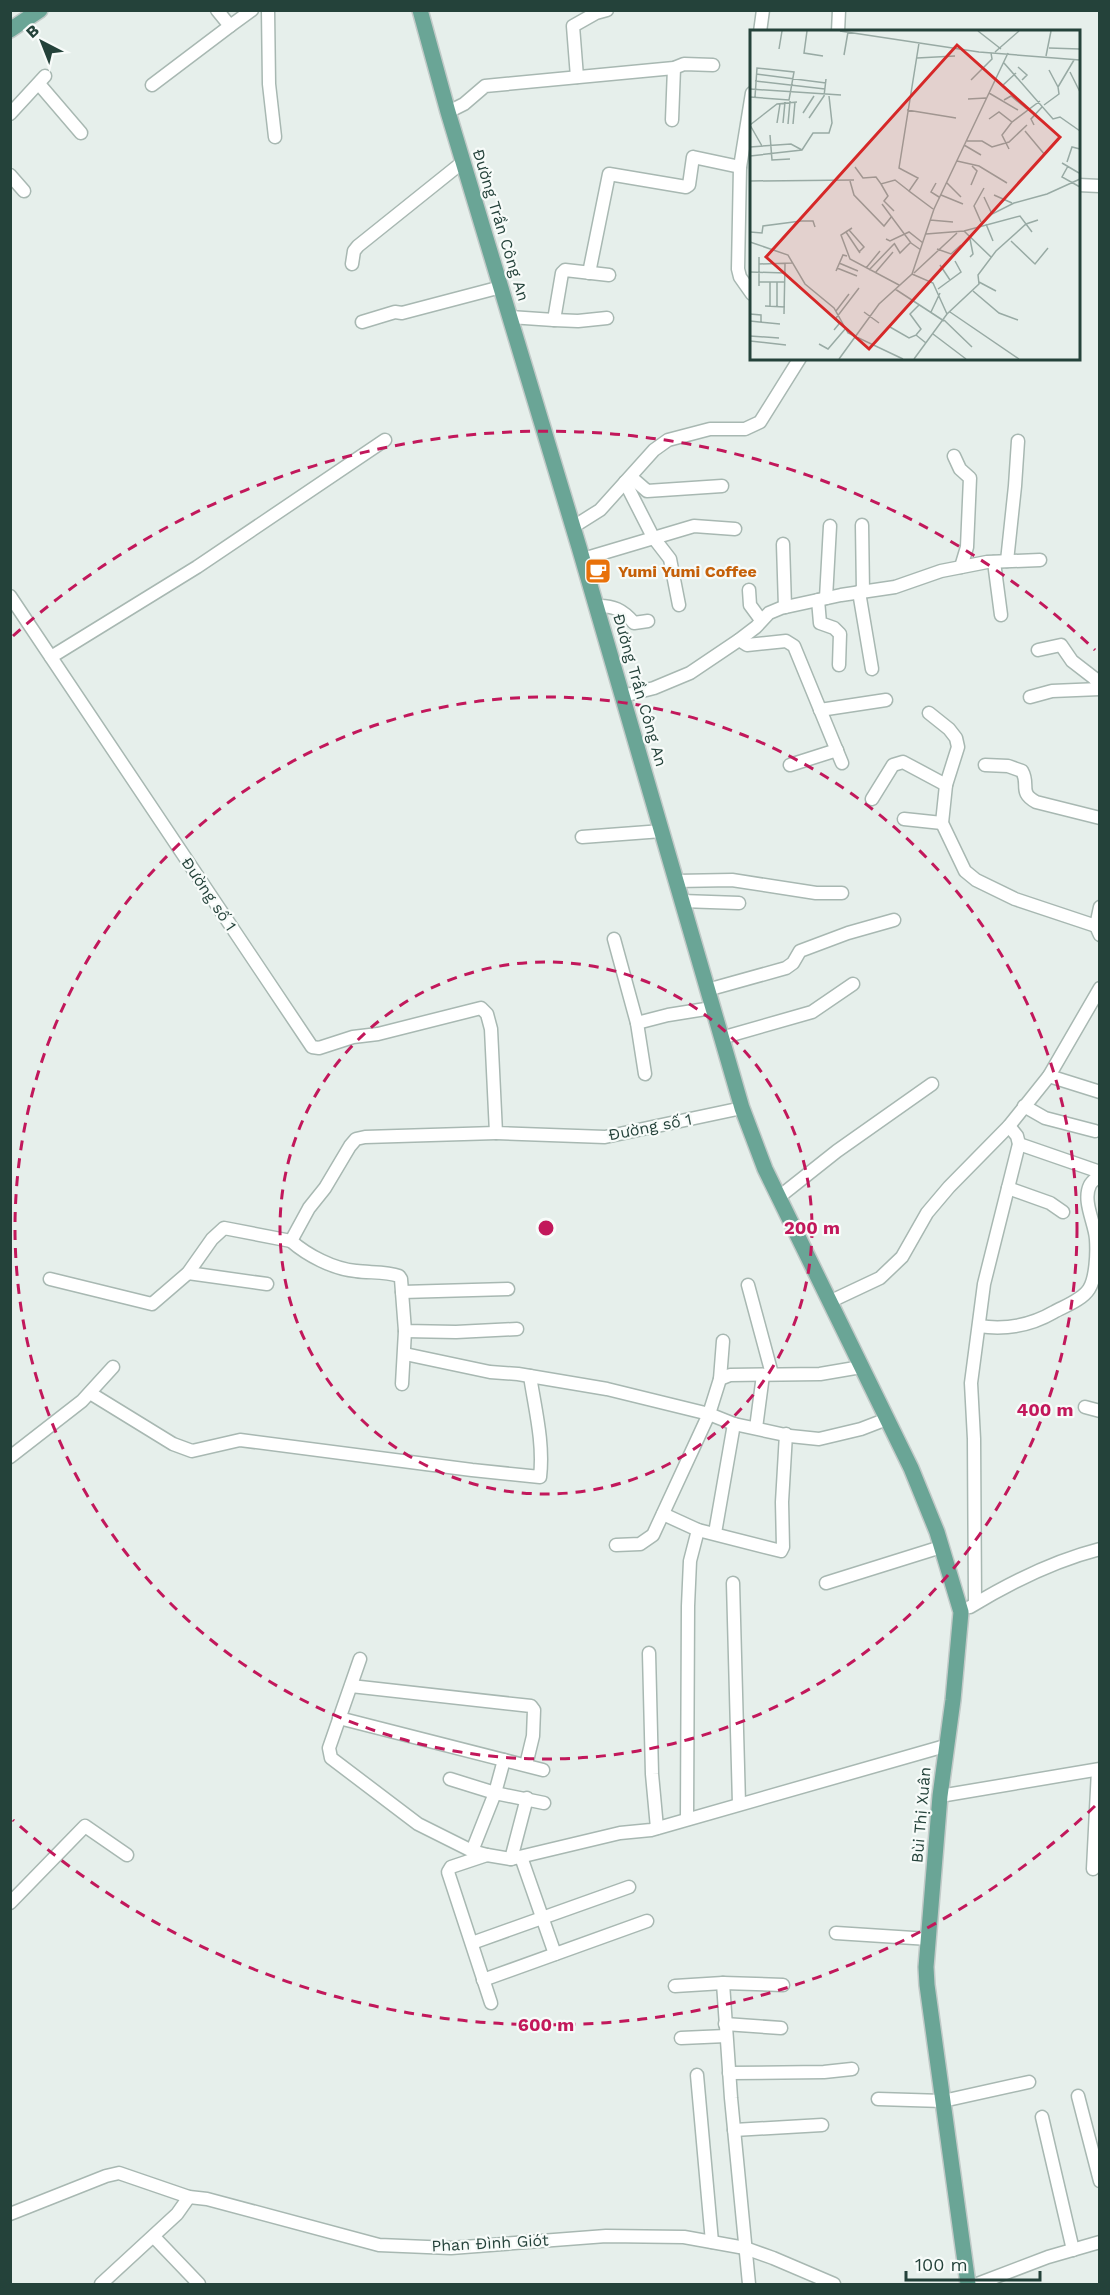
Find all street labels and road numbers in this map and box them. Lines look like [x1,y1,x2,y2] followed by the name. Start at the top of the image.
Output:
[469,147,533,303] street label: Đường Trần Công An
[609,611,671,769] street label: Đường Trần Công An
[177,854,241,934] street label: Đường số 1
[607,1110,693,1144] street label: Đường số 1
[907,1766,935,1864] street label: Bùi Thị Xuân
[431,2230,549,2256] street label: Phan Đình Giót

